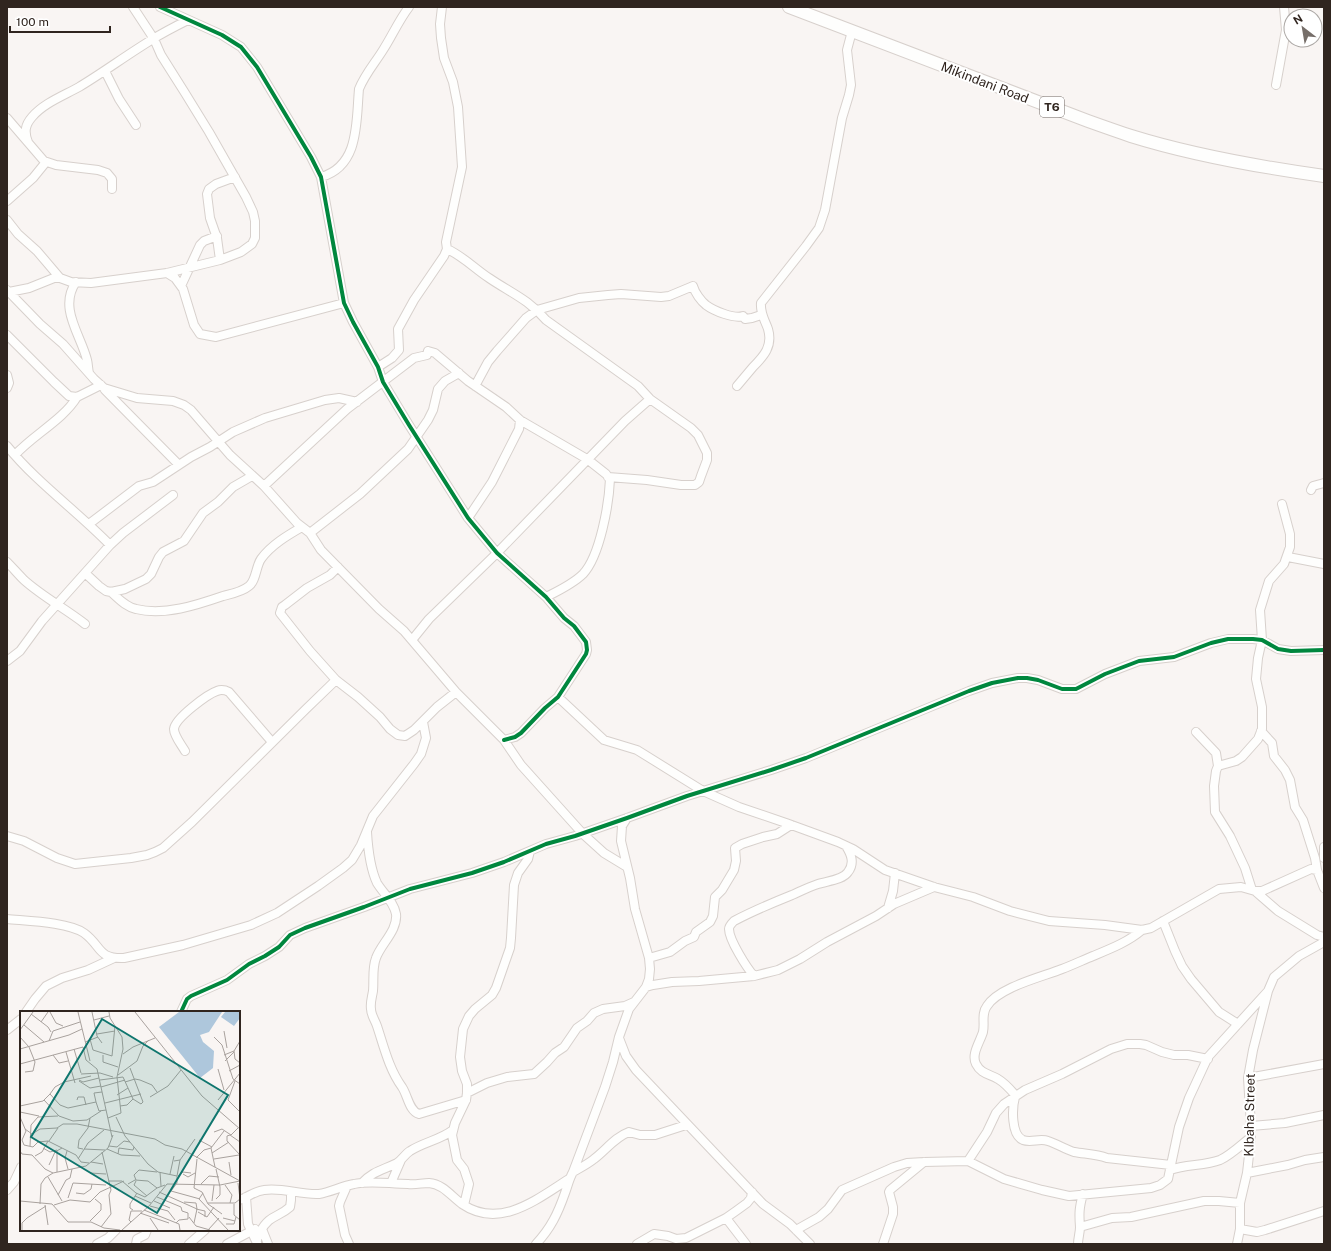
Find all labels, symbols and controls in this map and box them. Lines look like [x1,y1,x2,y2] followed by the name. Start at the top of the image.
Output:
[10,8,110,34] scale bar
[1283,8,1323,48] north arrow
[1291,12,1305,27] text: N
[16,15,49,29] text: 100 m
[939,59,1031,106] street label: Mikindani Road
[1040,97,1064,117] road number: T6
[20,1011,240,1231] inset map
[1241,1073,1258,1157] street label: KIbaha Street

